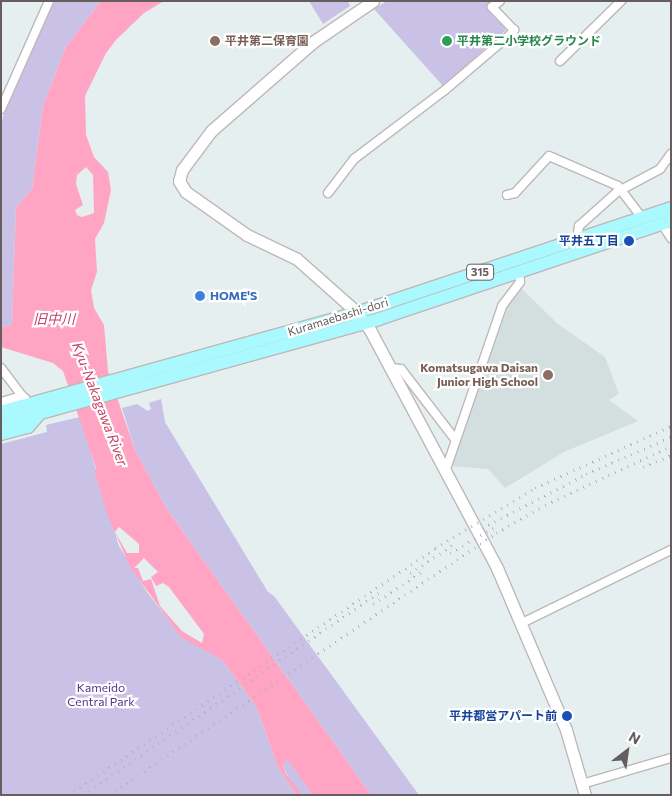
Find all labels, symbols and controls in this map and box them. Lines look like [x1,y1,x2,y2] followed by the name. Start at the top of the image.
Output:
[225,34,309,48] place label: 平井第二保育園
[457,34,601,48] place label: 平井第二小学校グラウンド
[209,35,221,47] marker: 平井第二保育園
[441,35,453,47] marker: 平井第二小学校グラウンド
[559,234,619,248] place label: 平井五丁目
[623,235,635,247] marker: 平井五丁目
[465,264,495,280] road number: 315
[210,289,257,303] place label: HOME'S
[194,290,206,302] marker: HOME'S
[286,295,390,339] street label: Kuramaebashi-dori
[33,311,75,327] water label: 旧中川
[69,340,131,468] water label: Kyu-Nakagawa River
[420,361,538,389] place label: Komatsugawa Daisan Junior High School
[542,369,554,381] marker: Komatsugawa Daisan Junior High School
[67,681,135,709] park label: Kameido Central Park
[449,709,557,723] place label: 平井都営アパート前
[561,710,573,722] marker: 平井都営アパート前
[602,726,652,776] north arrow
[626,728,644,748] text: N

